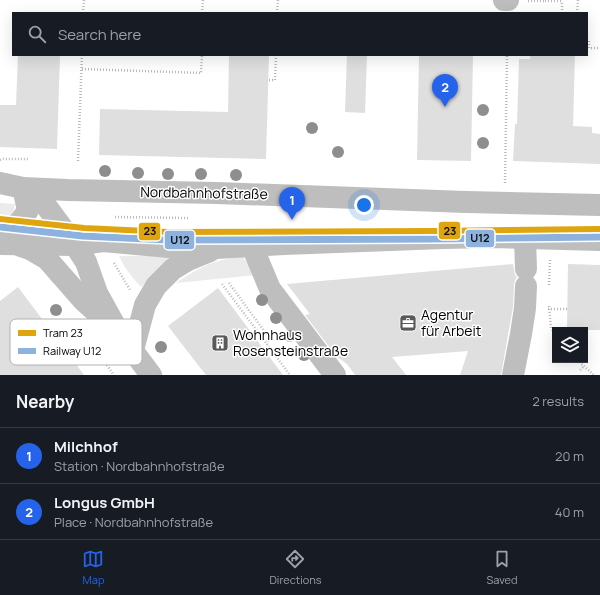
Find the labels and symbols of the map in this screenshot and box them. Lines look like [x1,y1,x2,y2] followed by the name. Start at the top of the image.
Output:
[432,74,458,107] pin: 2
[140,182,268,203] street label: Nordbahnhofstraße
[279,187,305,220] pin: 1
[354,195,374,215] your location
[438,221,461,240] line badge: 23
[138,222,161,241] line badge: 23
[144,223,156,238] text: 23
[444,223,456,238] text: 23
[465,229,495,248] line badge: U12
[164,230,195,250] line badge: U12
[470,230,490,245] text: U12
[170,232,190,247] text: U12
[421,305,482,340] place label: Agentur für Arbeit
[398,313,418,333] office icon: Agentur für Arbeit
[10,319,142,365] legend
[43,325,83,340] text: Tram 23
[233,325,348,360] place label: Wohnhaus Rosensteinstraße
[210,333,230,353] building icon: Wohnhaus Rosensteinstraße
[43,343,101,358] text: Railway U12

